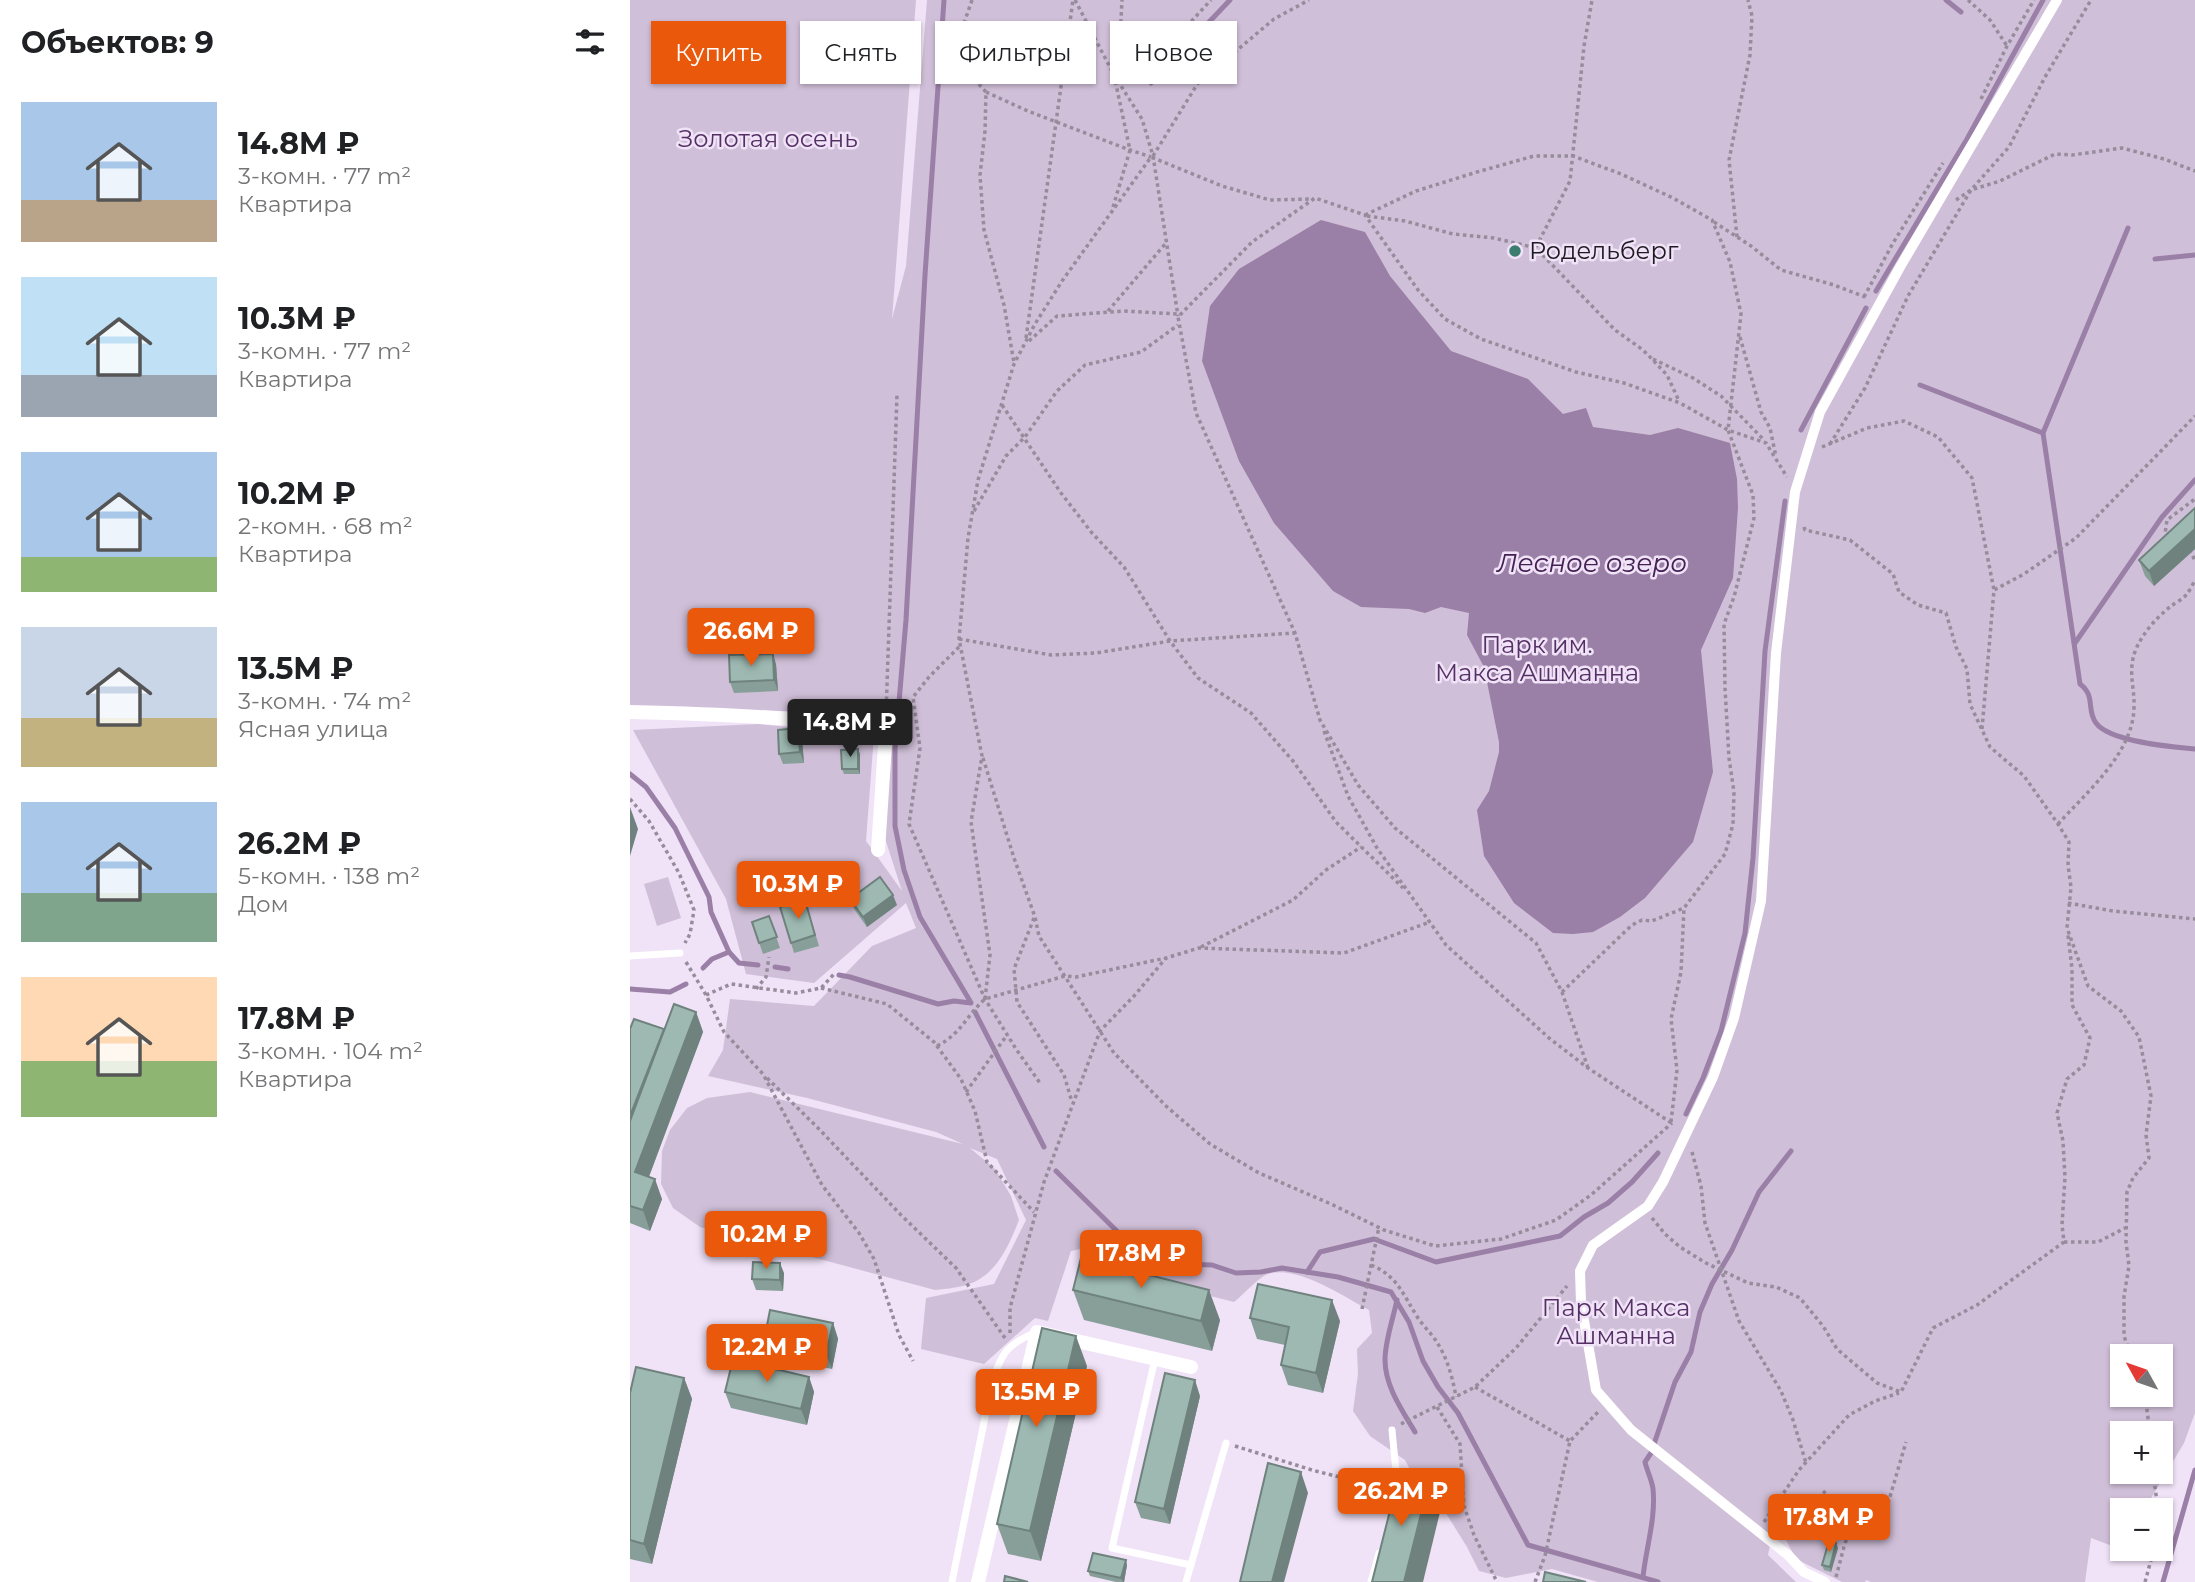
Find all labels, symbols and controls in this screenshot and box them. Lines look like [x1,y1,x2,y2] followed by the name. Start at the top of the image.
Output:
[651,21,786,84] chip: Купить
[800,21,921,84] chip: Снять
[935,21,1096,84] chip: Фильтры
[1110,21,1237,84] chip: Новое
[571,23,609,61] icon: filters
[21,24,214,61] text: Объектов: 9
[678,124,858,153] park label: Золотая осень
[238,125,359,162] text: 14.8M ₽
[77,130,161,214] icon: home
[238,162,411,190] text: 3-комн. · 77 m²
[238,190,352,218] text: Квартира
[1529,236,1679,265] place label: Родельберг
[1507,243,1523,259] marker: Родельберг
[238,300,356,337] text: 10.3M ₽
[77,305,161,389] icon: home
[238,337,411,365] text: 3-комн. · 77 m²
[238,365,352,393] text: Квартира
[238,475,356,512] text: 10.2M ₽
[77,480,161,564] icon: home
[238,512,413,540] text: 2-комн. · 68 m²
[238,540,352,568] text: Квартира
[1495,547,1687,579] water label: Лесное озеро
[686,608,816,668] pin: 26.6M ₽
[703,617,799,645] text: 26.6M ₽
[1435,630,1639,687] park label: Парк им. Макса Ашманна
[238,650,354,687] text: 13.5M ₽
[77,655,161,739] icon: home
[238,687,411,715] text: 3-комн. · 74 m²
[785,700,915,759] pin: 14.8M ₽
[803,708,897,736] text: 14.8M ₽
[238,715,389,743] text: Ясная улица
[238,825,361,862] text: 26.2M ₽
[77,830,161,914] icon: home
[238,862,420,890] text: 5-комн. · 138 m²
[733,862,863,921] pin: 10.3M ₽
[753,870,843,898] text: 10.3M ₽
[238,890,289,918] text: Дом
[238,1000,355,1037] text: 17.8M ₽
[77,1005,161,1089] icon: home
[238,1037,423,1065] text: 3-комн. · 104 m²
[238,1065,352,1093] text: Квартира
[701,1212,831,1271] pin: 10.2M ₽
[721,1220,811,1248] text: 10.2M ₽
[1076,1230,1206,1290] pin: 17.8M ₽
[1096,1239,1186,1267] text: 17.8M ₽
[1542,1293,1690,1350] park label: Парк Макса Ашманна
[702,1324,832,1384] pin: 12.2M ₽
[723,1333,811,1361] text: 12.2M ₽
[2110,1344,2174,1407] north arrow
[2110,1344,2173,1561] map controls
[971,1370,1101,1429] pin: 13.5M ₽
[992,1378,1080,1406] text: 13.5M ₽
[2110,1421,2173,1484] button: +
[1336,1468,1466,1528] pin: 26.2M ₽
[1354,1477,1448,1505] text: 26.2M ₽
[1764,1494,1894,1554] pin: 17.8M ₽
[2110,1498,2173,1561] button: −
[1784,1503,1874,1531] text: 17.8M ₽

